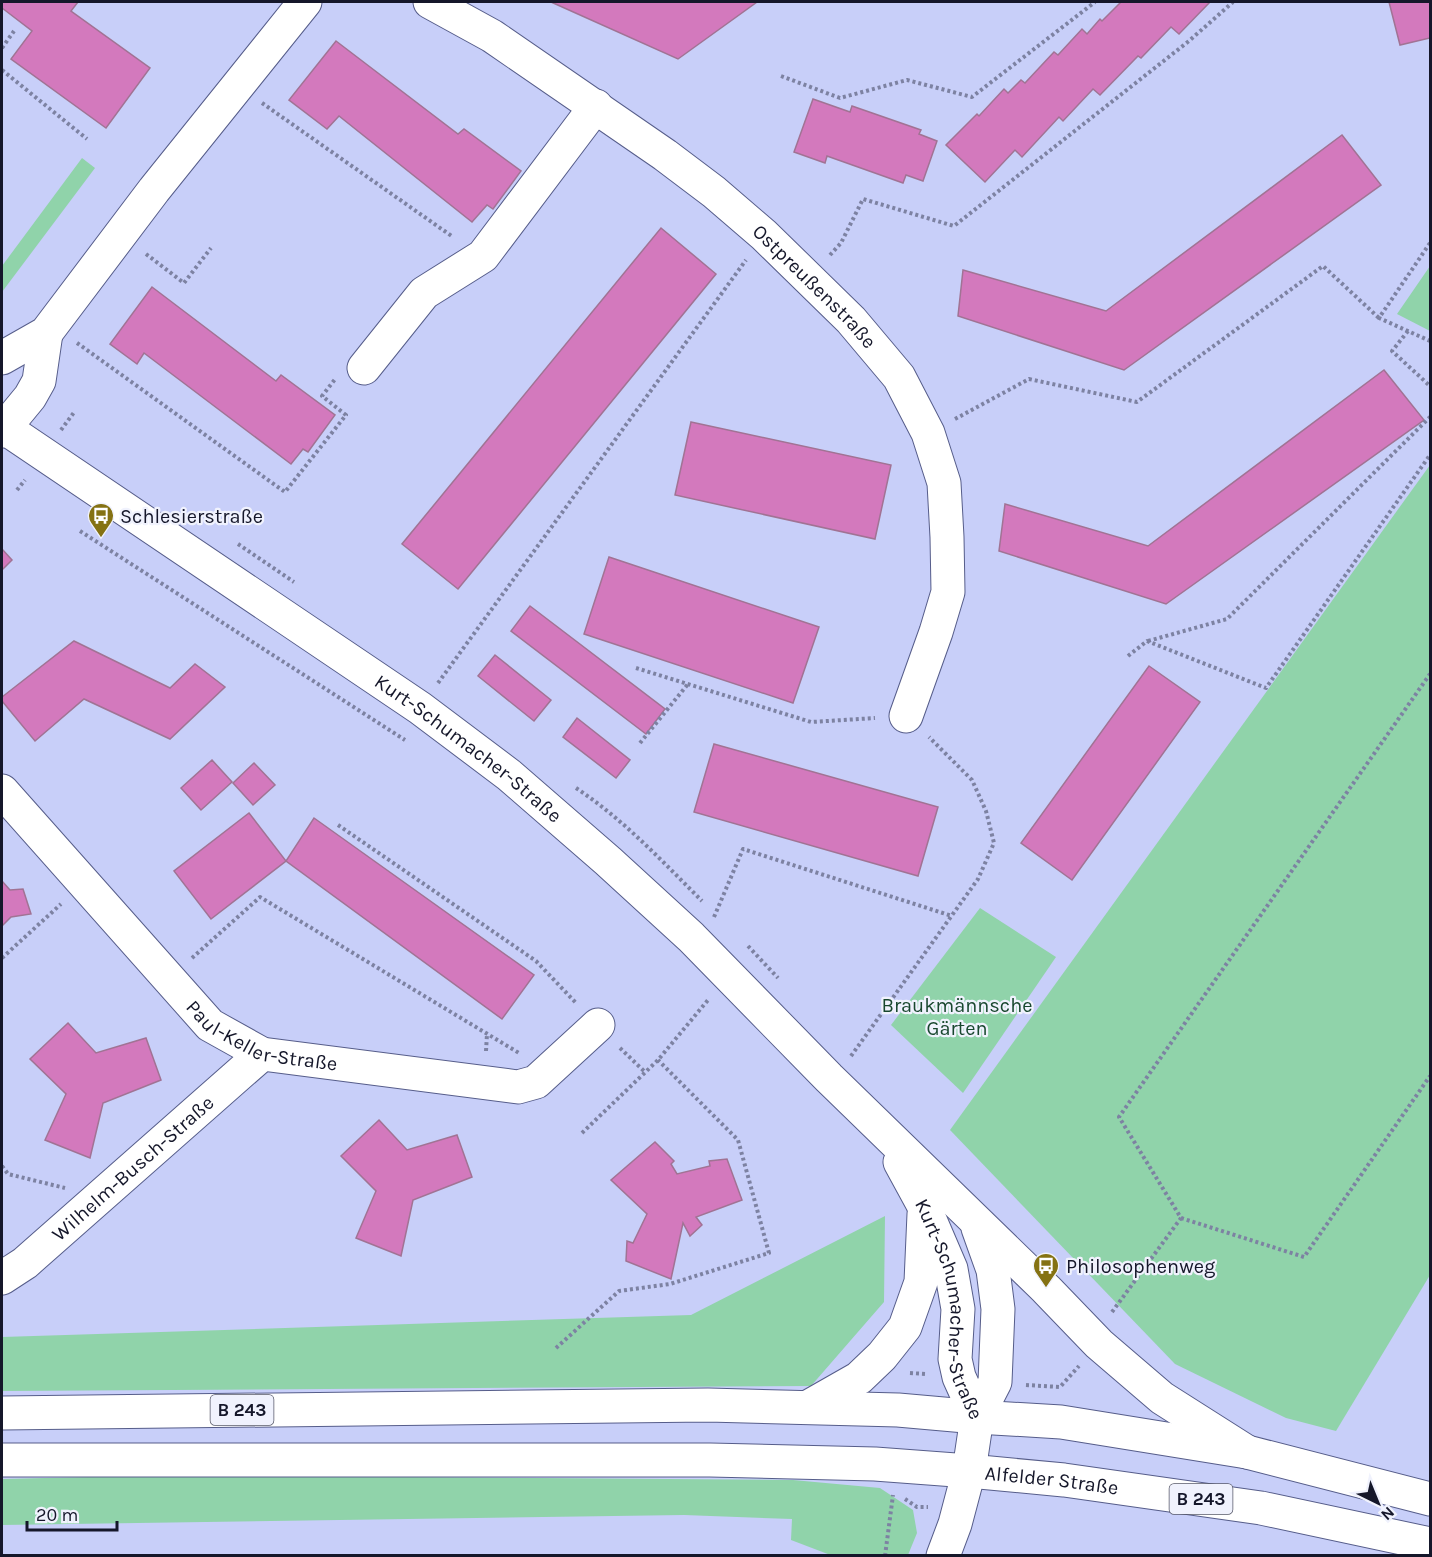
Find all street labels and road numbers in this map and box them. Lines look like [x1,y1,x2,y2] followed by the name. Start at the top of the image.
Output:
[748,220,881,353] street label: Ostpreußenstraße
[370,670,566,827] street label: Kurt-Schumacher-Straße
[181,995,339,1076] street label: Paul-Keller-Straße
[47,1091,219,1246] street label: Wilhelm-Busch-Straße
[910,1195,988,1423] street label: Kurt-Schumacher-Straße
[210,1395,274,1425] road number: B 243
[984,1462,1120,1500] street label: Alfelder Straße
[1170,1484,1232,1514] road number: B 243

